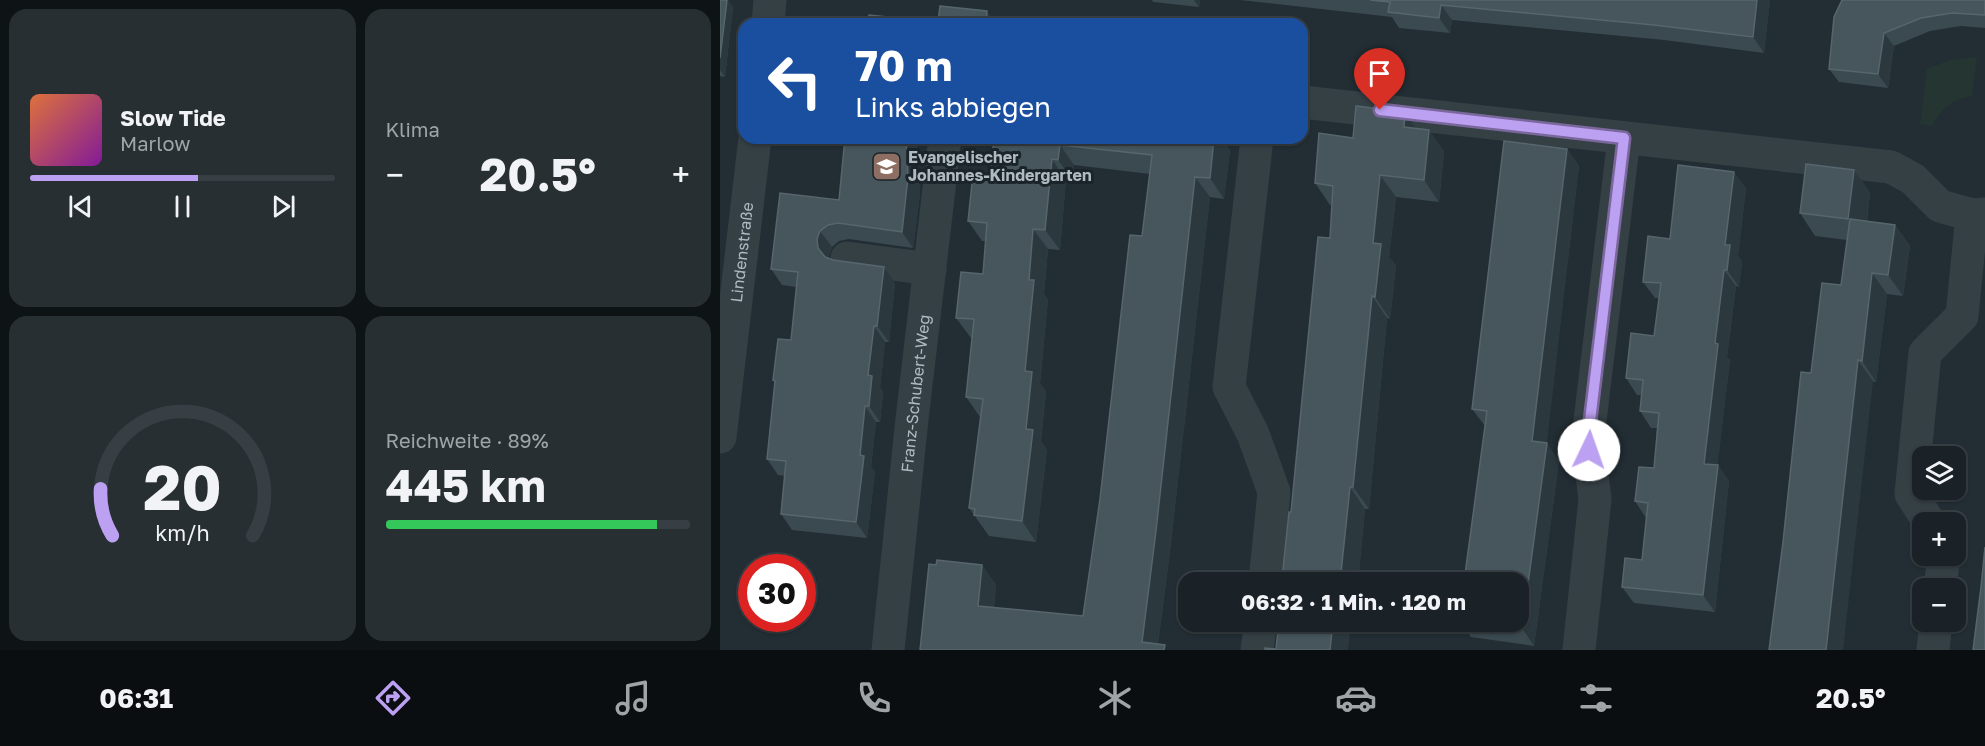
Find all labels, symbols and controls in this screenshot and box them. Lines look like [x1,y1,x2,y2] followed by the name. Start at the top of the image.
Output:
[855,40,952,90] text: 70 m
[756,42,834,120] icon: left
[1354,48,1405,110] pin
[1363,57,1396,90] icon: arrive
[855,91,1051,123] text: Links abbiegen
[120,104,226,131] text: Slow Tide
[386,117,440,141] text: Klima
[120,131,191,155] text: Marlow
[480,147,596,201] text: 20.5°
[908,147,1092,185] place label: Evangelischer Johannes-Kindergarten
[871,150,903,182] school or university icon: Evangelischer Johannes-Kindergarten
[386,155,404,194] text: −
[672,155,690,194] text: +
[64,190,97,223] icon: previous
[166,190,199,223] icon: pause
[267,190,300,223] icon: next
[726,201,757,303] street label: Lindenstraße
[897,313,934,473] street label: Franz-Schubert-Weg
[1557,418,1621,482] position arrow
[386,428,549,452] text: Reichweite · 89%
[1912,446,1966,632] map controls
[1912,446,1966,500] button: layers
[143,449,222,524] text: 20
[386,458,546,512] text: 445 km
[1912,512,1966,566] button: +
[155,520,210,546] text: km/h
[738,554,816,632] speed limit sign: 30
[1912,578,1966,632] button: −
[1241,588,1466,615] text: 06:32 · 1 Min. · 120 m
[372,677,414,719] icon: directions
[612,677,654,719] icon: music
[853,677,895,719] icon: phone
[1094,677,1136,719] icon: climate
[1335,677,1377,719] icon: car
[1575,677,1617,719] icon: filters
[99,682,173,714] text: 06:31
[1816,682,1886,714] text: 20.5°

